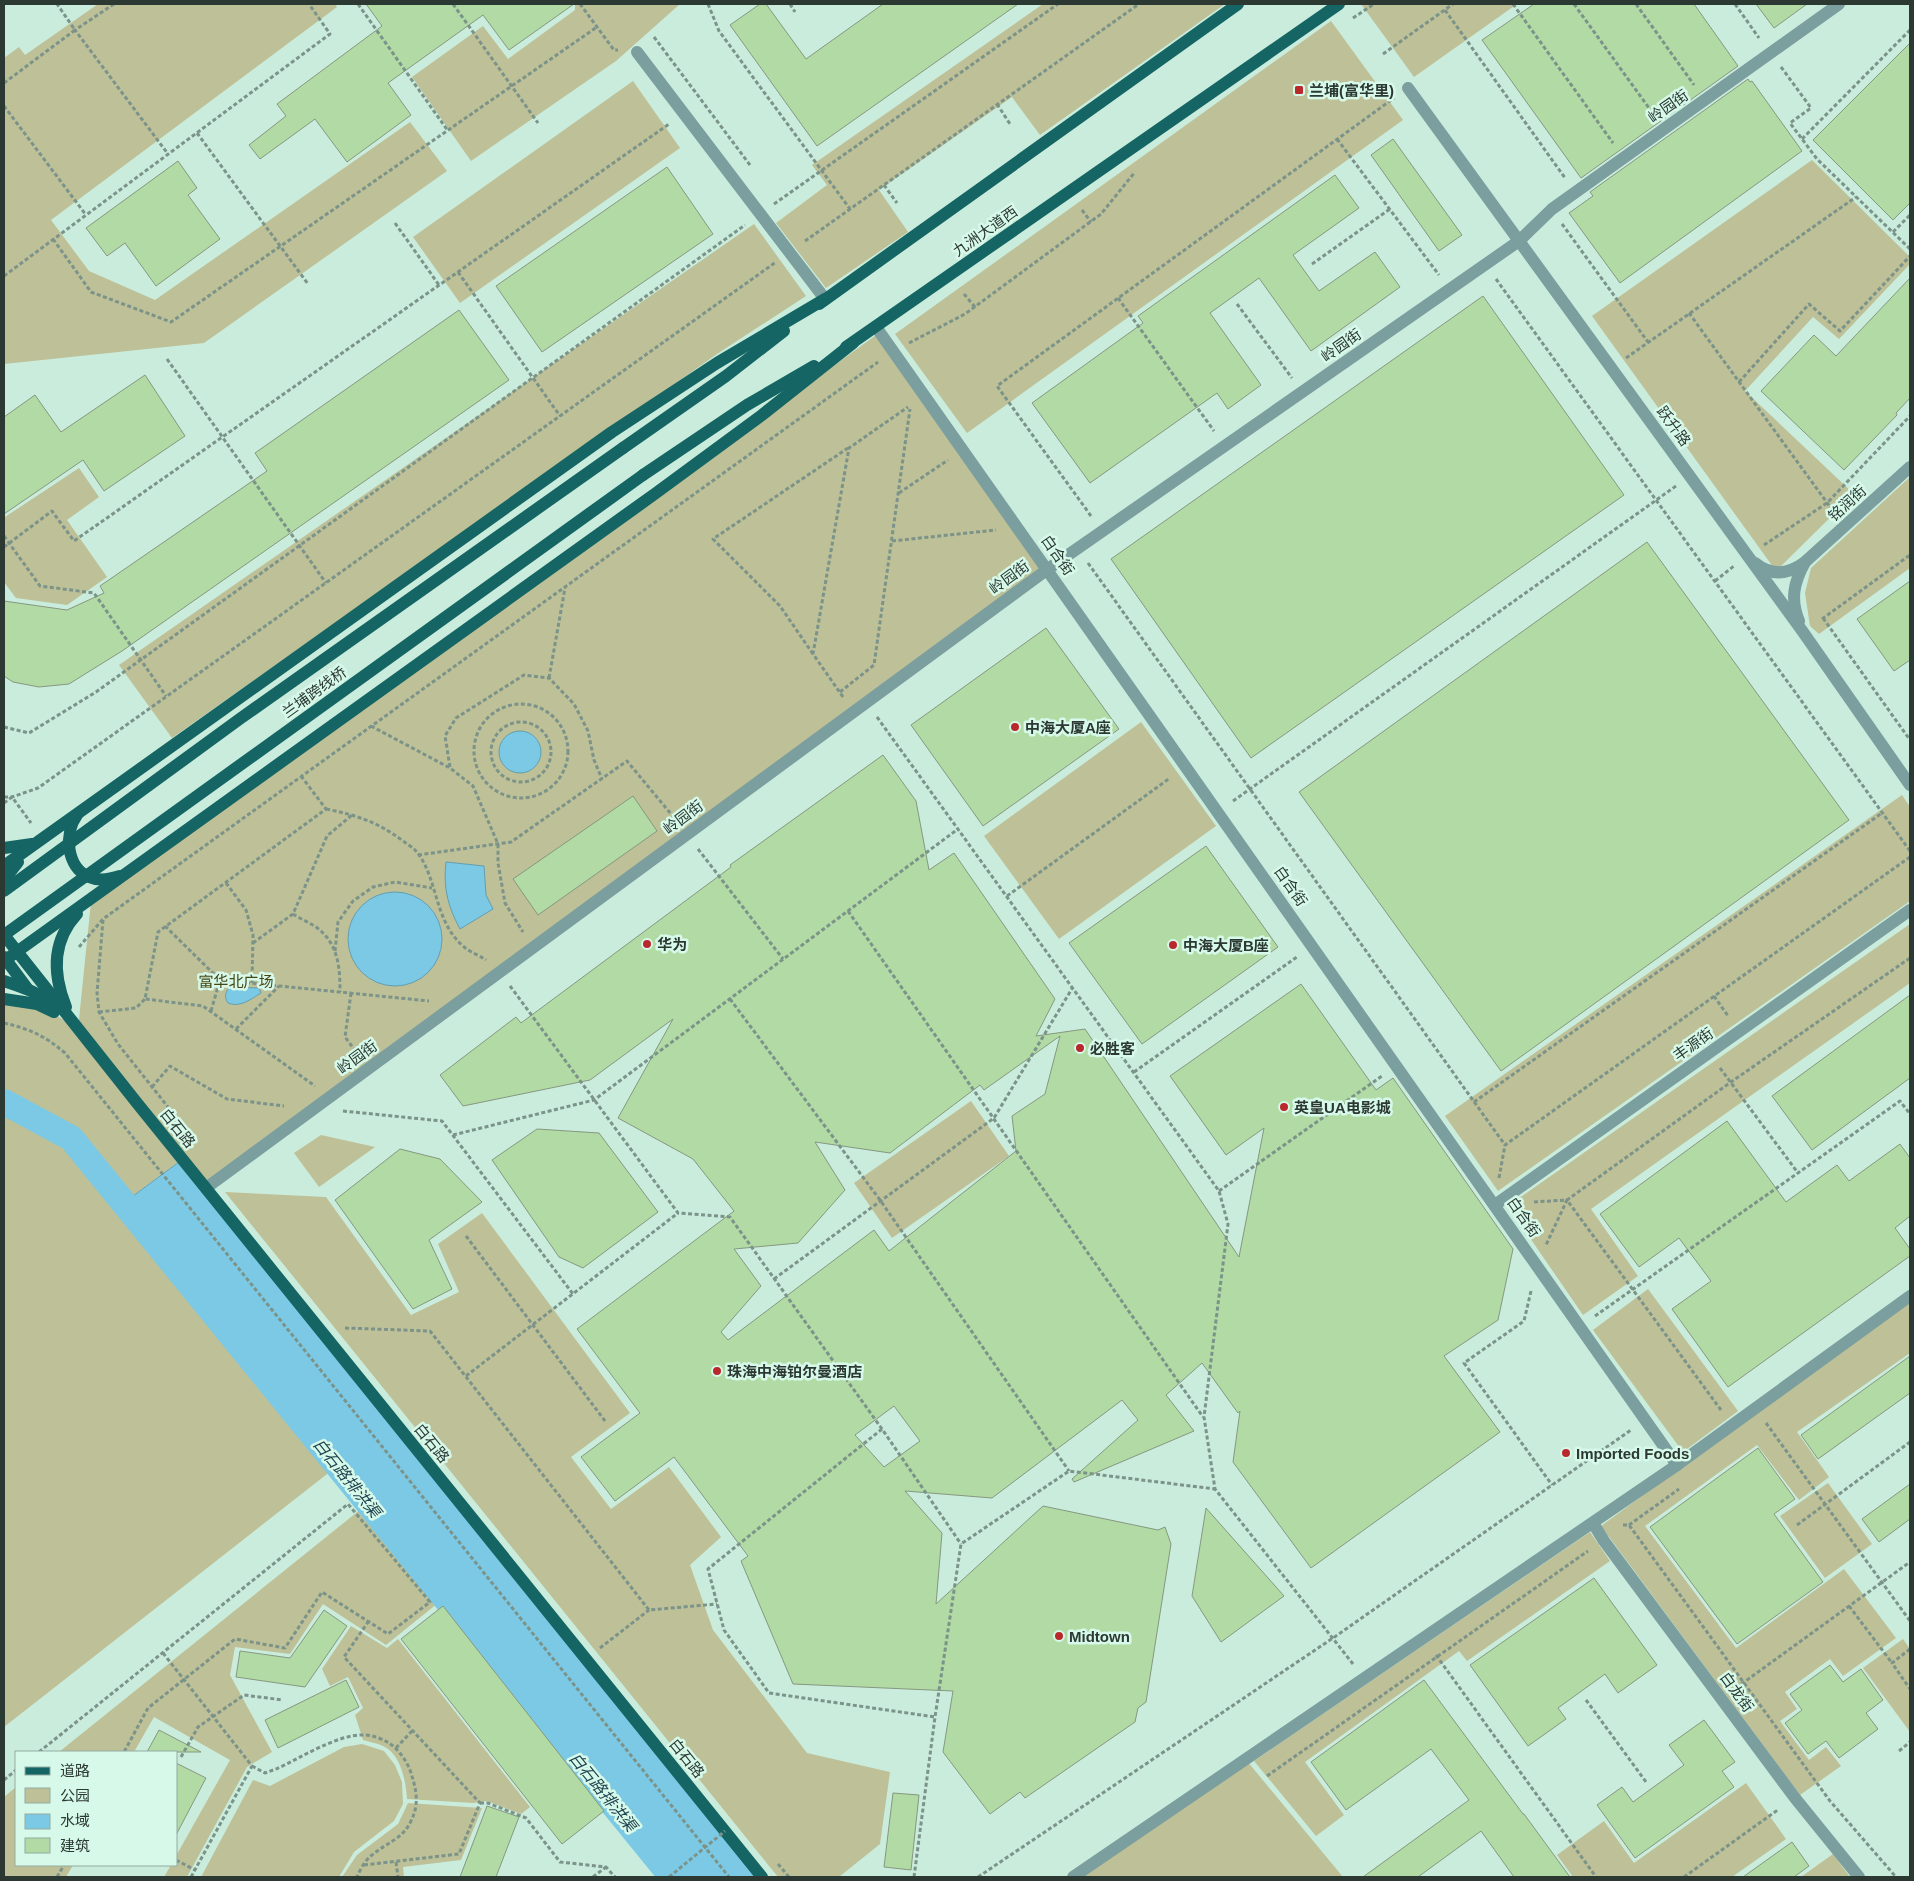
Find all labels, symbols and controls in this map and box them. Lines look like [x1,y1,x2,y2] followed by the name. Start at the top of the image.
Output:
[1309,82,1394,99] place label: 兰埔(富华里)
[1293,84,1305,96] marker: 兰埔(富华里)
[1645,86,1691,126] street label: 岭园街
[949,203,1021,259] street label: 九洲大道西
[1318,325,1364,365] street label: 岭园街
[1654,403,1694,449] street label: 跃升路
[1825,482,1869,524] street label: 铭润街
[1038,532,1078,578] street label: 白合街
[986,557,1032,597] street label: 岭园街
[279,663,349,721] street label: 兰埔跨线桥
[1025,719,1111,736] place label: 中海大厦A座
[1009,721,1021,733] marker: 中海大厦A座
[660,797,706,837] street label: 岭园街
[1271,863,1311,909] street label: 白合街
[657,936,687,953] place label: 华为
[1183,937,1269,954] place label: 中海大厦B座
[641,938,653,950] marker: 华为
[1167,939,1179,951] marker: 中海大厦B座
[198,973,274,990] park label: 富华北广场
[1670,1024,1716,1064] street label: 丰源街
[334,1037,380,1077] street label: 岭园街
[1090,1040,1135,1057] place label: 必胜客
[1074,1042,1086,1054] marker: 必胜客
[1294,1099,1391,1116] place label: 英皇UA电影城
[1278,1101,1290,1113] marker: 英皇UA电影城
[157,1105,199,1151] street label: 白石路
[1504,1194,1544,1240] street label: 白合街
[727,1363,862,1380] place label: 珠海中海铂尔曼酒店
[711,1365,723,1377] marker: 珠海中海铂尔曼酒店
[411,1420,453,1466] street label: 白石路
[310,1435,385,1522] water label: 白石路排洪渠
[1576,1445,1689,1462] place label: Imported Foods
[1560,1447,1572,1459] marker: Imported Foods
[1069,1628,1130,1645] place label: Midtown
[1053,1630,1065,1642] marker: Midtown
[1717,1669,1757,1715] street label: 白龙街
[666,1735,708,1781] street label: 白石路
[566,1749,641,1836] water label: 白石路排洪渠
[15,1751,178,1866] legend
[60,1762,90,1779] text: 道路
[60,1787,90,1804] text: 公园
[60,1812,90,1829] text: 水域
[60,1837,90,1854] text: 建筑

